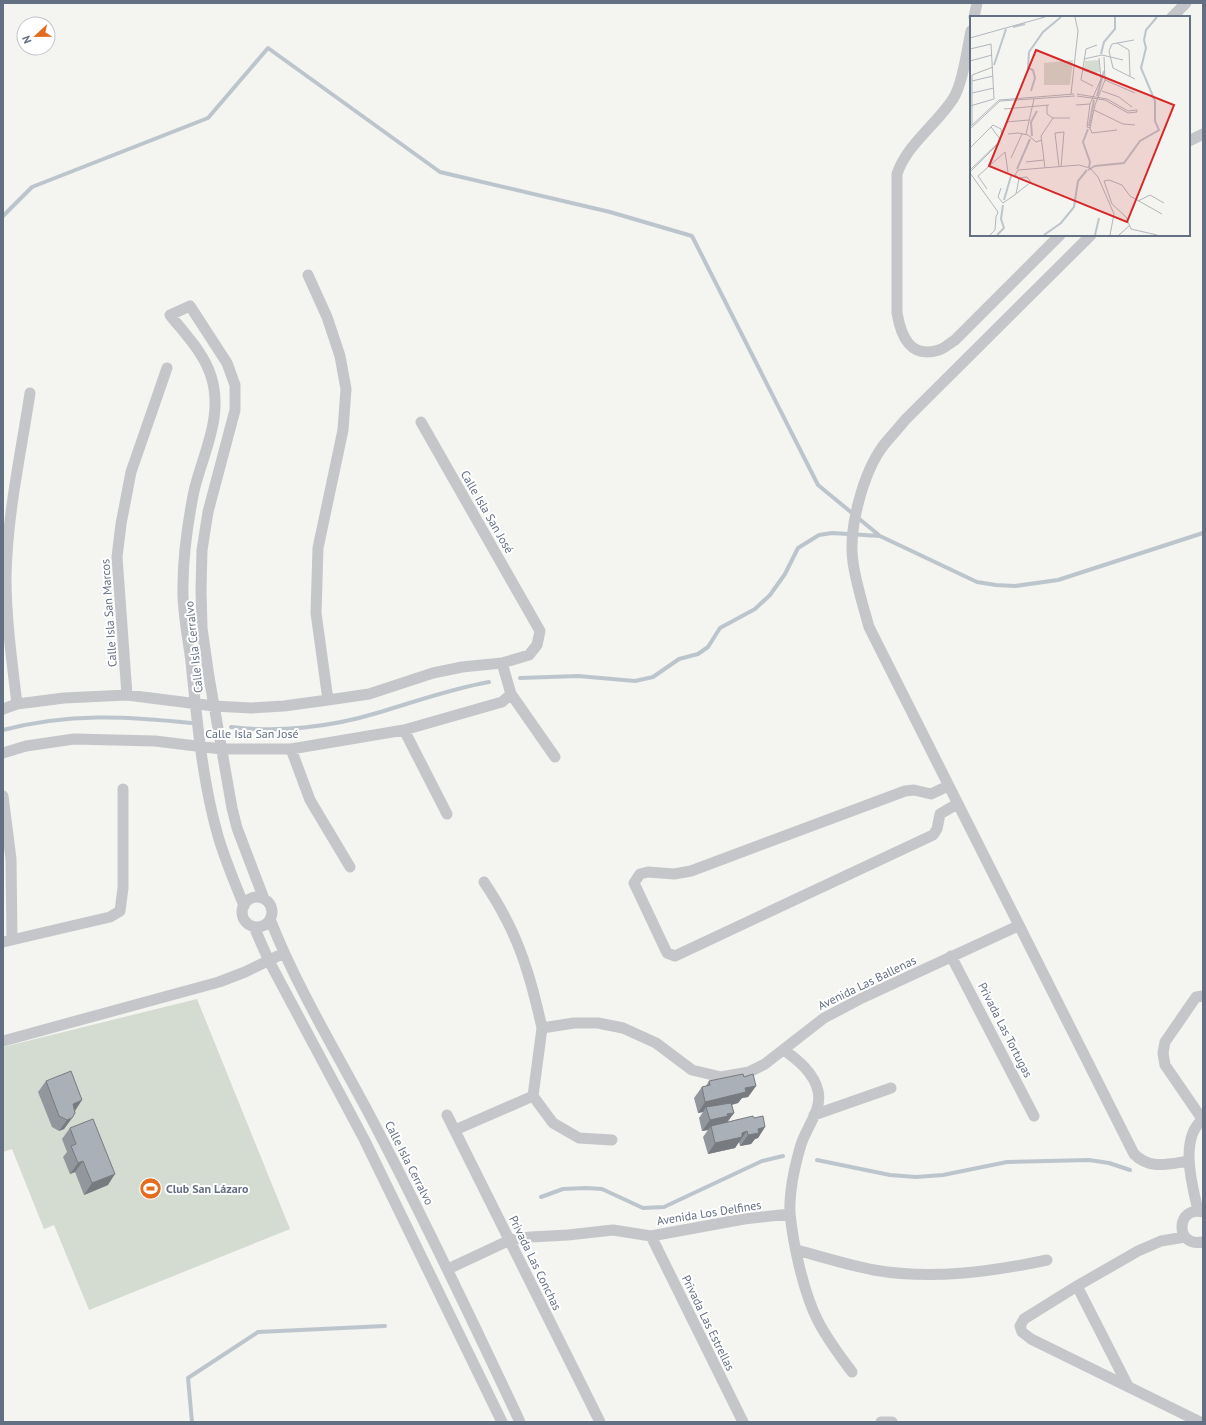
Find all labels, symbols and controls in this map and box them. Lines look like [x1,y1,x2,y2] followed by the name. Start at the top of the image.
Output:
[16,16,56,56] north arrow
[970,16,1190,236] inset map
[19,34,35,46] text: N
[458,468,517,556] street label: Calle Isla San José
[97,558,120,668] street label: Calle Isla San Marcos
[181,600,206,694] street label: Calle Isla Cerralvo
[205,726,299,741] street label: Calle Isla San José
[815,952,918,1013] street label: Avenida Las Ballenas
[975,980,1036,1080] street label: Privada Las Tortugas
[382,1118,437,1207] street label: Calle Isla Cerralvo
[138,1176,164,1202] sports icon: Club San Lázaro
[166,1181,249,1196] place label: Club San Lázaro
[656,1197,762,1228] street label: Avenida Los Delfines
[506,1213,565,1313] street label: Privada Las Conchas
[679,1272,738,1373] street label: Privada Las Estrellas

